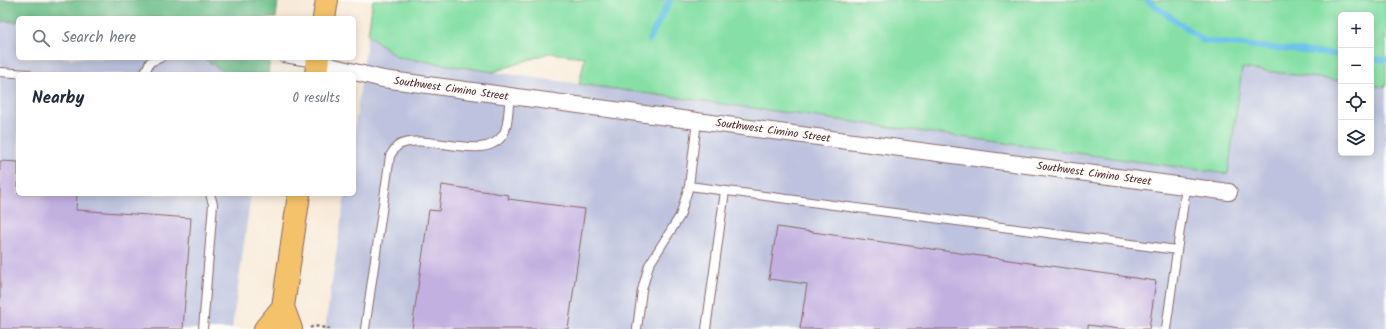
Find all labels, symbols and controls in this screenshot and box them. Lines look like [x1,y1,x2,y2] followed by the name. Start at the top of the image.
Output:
[1338,12,1374,156] map controls
[1338,12,1374,48] button: +
[16,16,356,60] search box
[62,26,136,50] text: Search here
[30,27,52,49] icon: search
[1338,48,1374,84] button: −
[392,72,510,106] street label: Southwest Cimino Street
[1338,84,1374,120] button: locate
[32,85,84,112] text: Nearby
[293,88,340,109] text: 0 results
[714,114,832,148] street label: Southwest Cimino Street
[1338,120,1374,156] button: layers
[1035,157,1153,191] street label: Southwest Cimino Street

